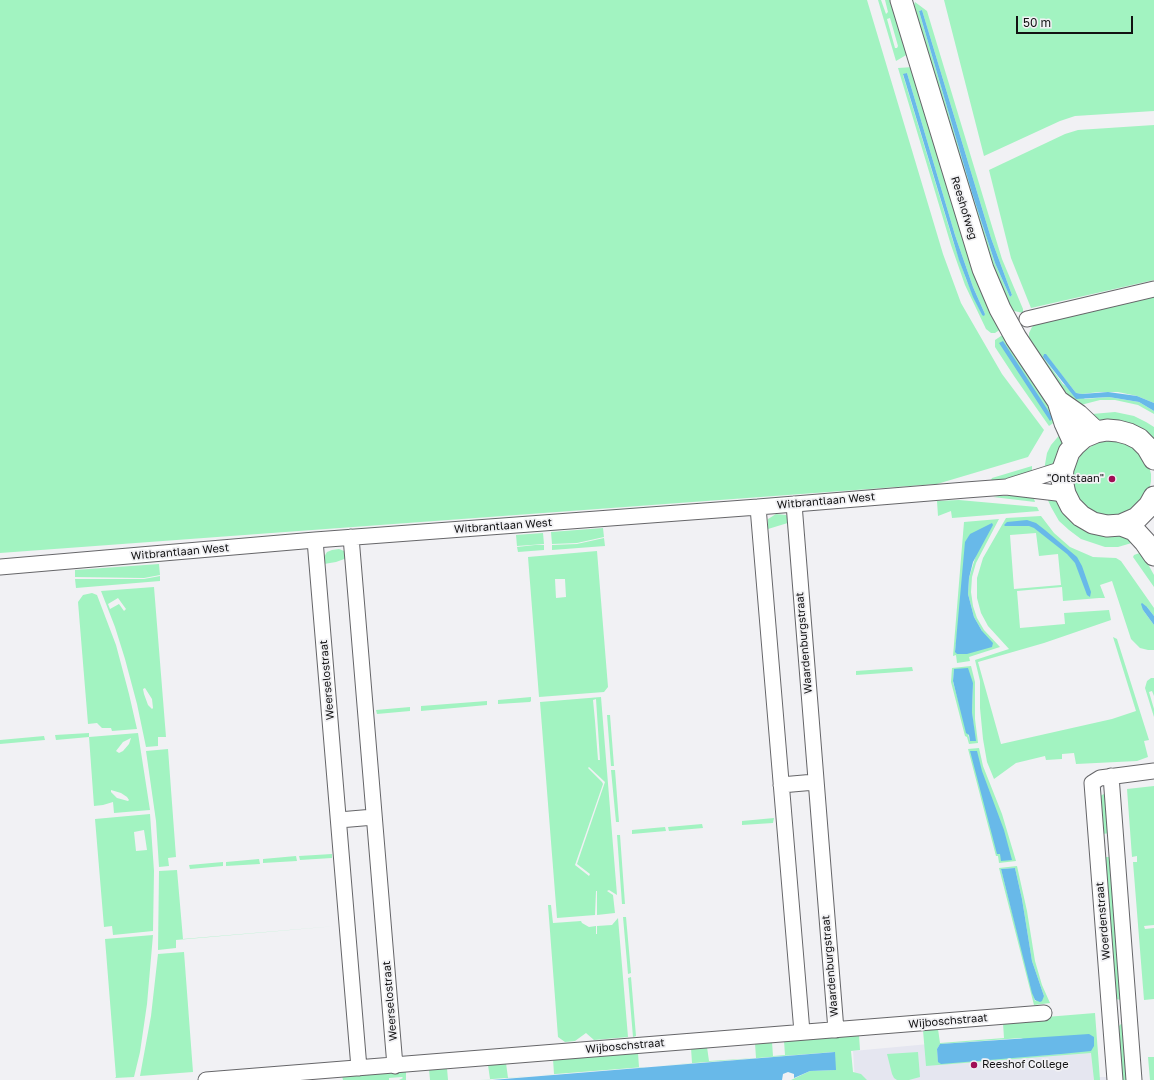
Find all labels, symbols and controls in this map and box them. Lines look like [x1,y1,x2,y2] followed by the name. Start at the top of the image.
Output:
[1018,8,1135,34] scale bar
[1023,15,1051,30] text: 50 m
[948,175,980,241] street label: Reeshofweg
[1047,472,1104,486] place label: "Ontstaan"
[1107,474,1117,484] marker: "Ontstaan"
[776,490,876,512] street label: Witbrantlaan West
[454,516,552,536] street label: Witbrantlaan West
[130,541,230,563] street label: Witbrantlaan West
[793,592,815,694] street label: Waardenburgstraat
[317,639,337,721] street label: Weerselostraat
[1093,881,1113,961] street label: Woerdenstraat
[819,915,841,1017] street label: Waardenburgstraat
[380,960,400,1042] street label: Weerselostraat
[908,1011,988,1031] street label: Wijboschstraat
[585,1036,665,1056] street label: Wijboschstraat
[982,1058,1069,1072] place label: Reeshof College
[969,1060,979,1070] marker: Reeshof College

